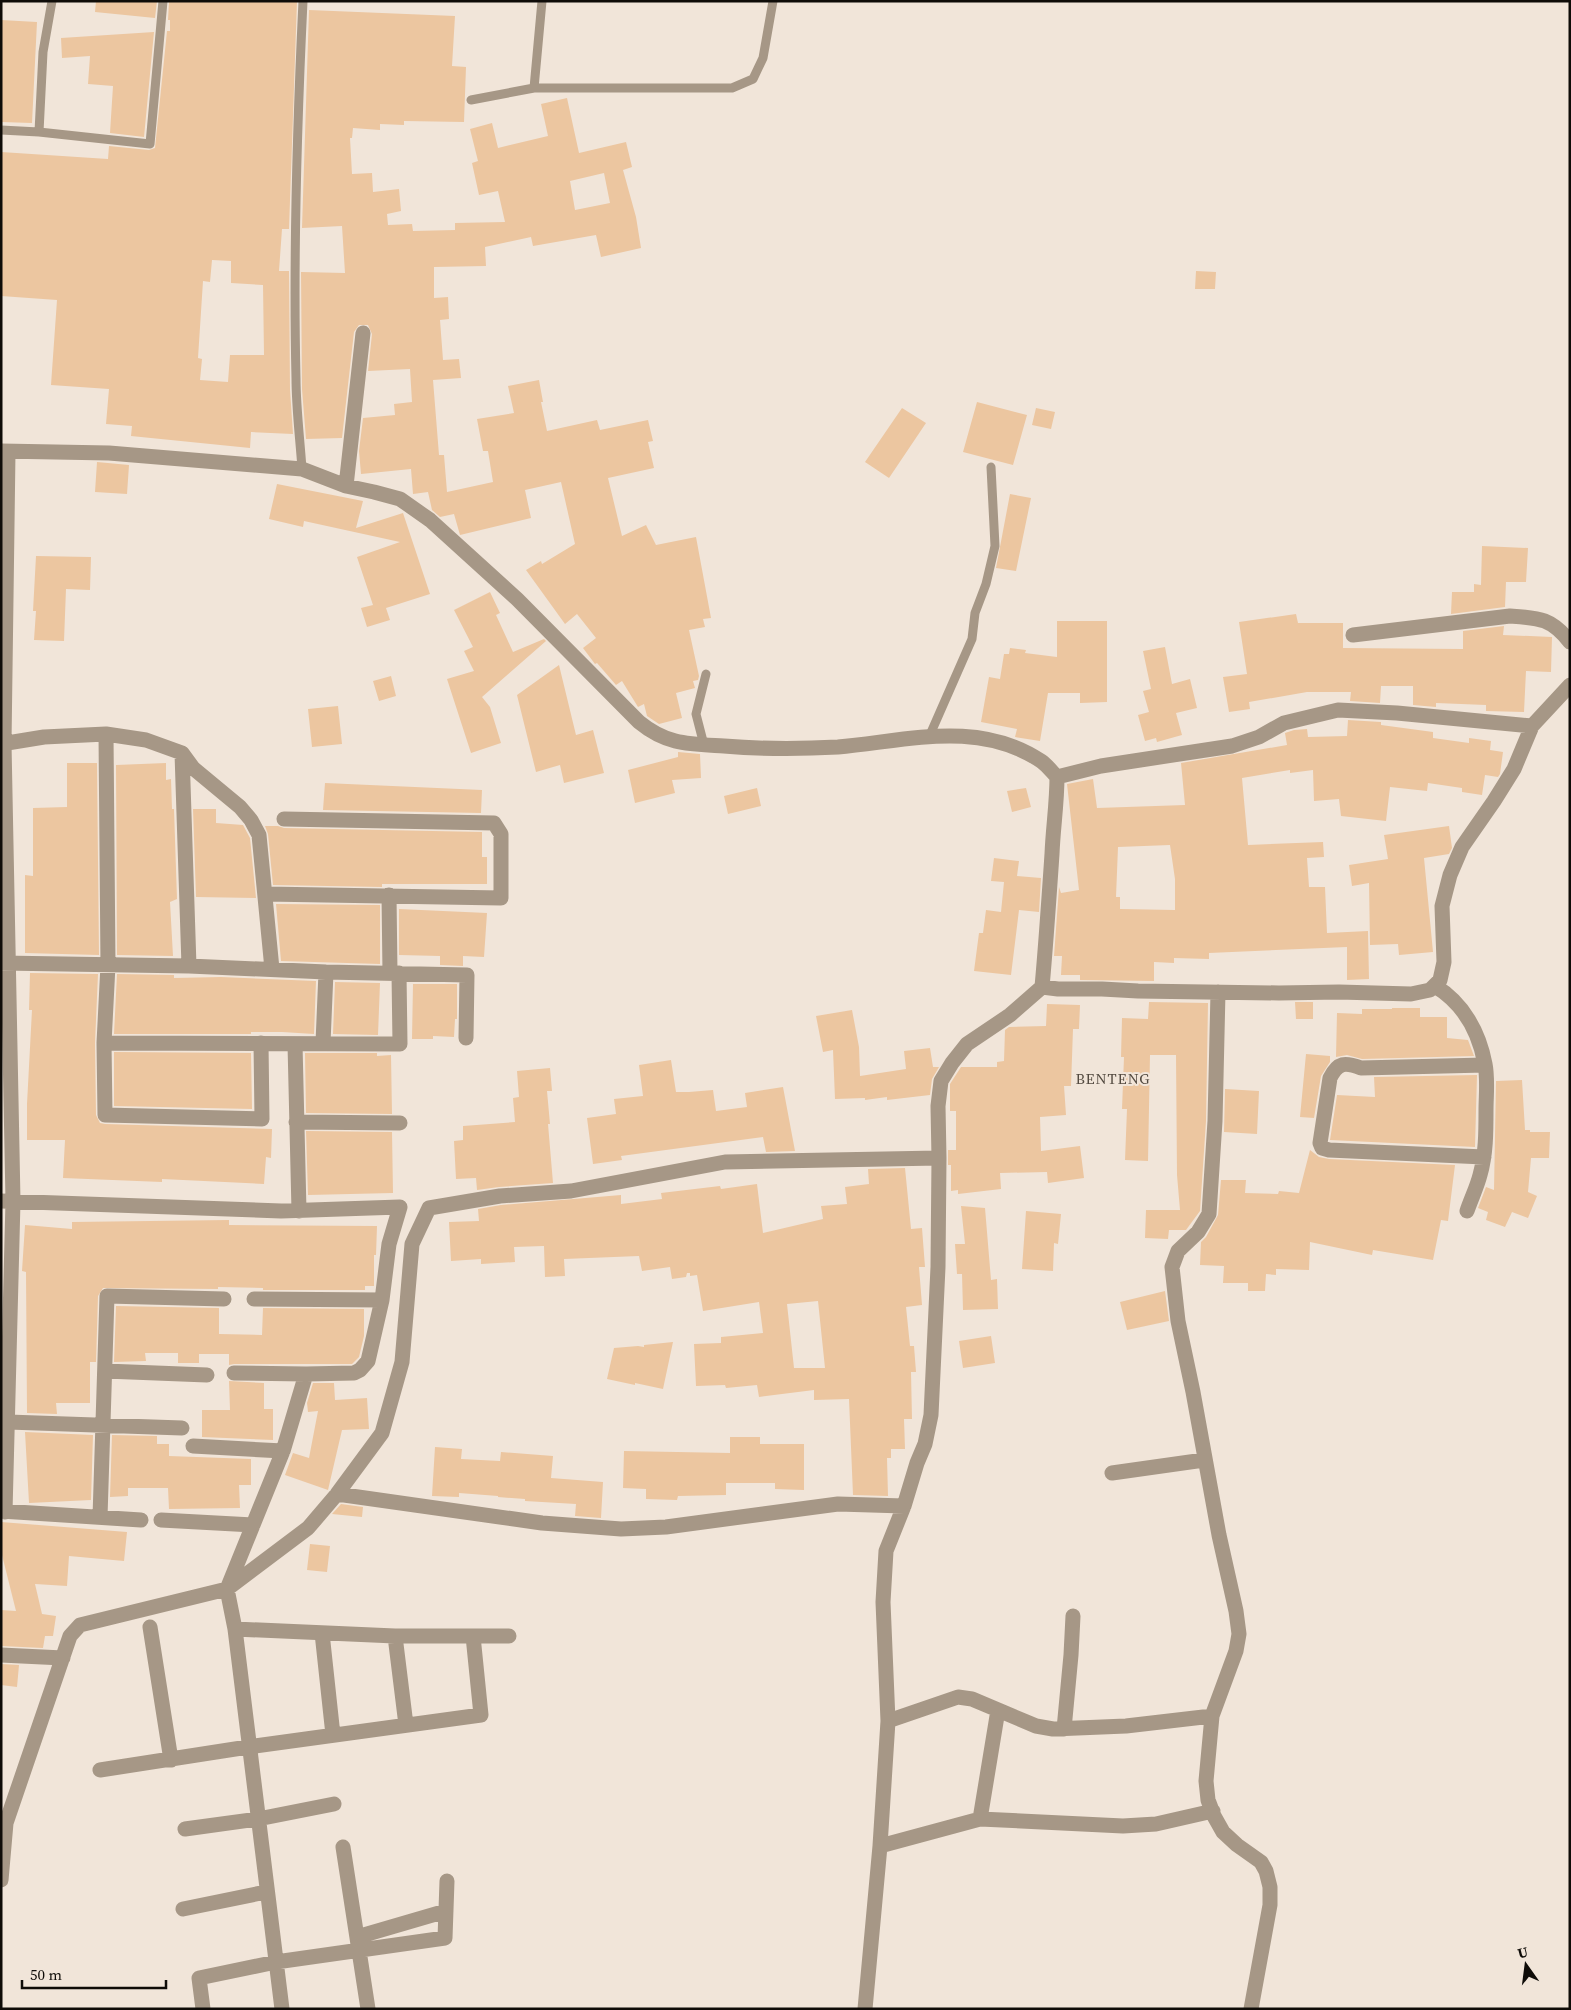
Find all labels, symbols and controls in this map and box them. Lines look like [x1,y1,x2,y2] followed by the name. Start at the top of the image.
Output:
[1075,1068,1151,1089] district label: BENTENG
[1501,1940,1551,1990] north arrow
[1515,1941,1530,1963] text: U
[22,1958,166,1990] scale bar
[30,1964,62,1985] text: 50 m

